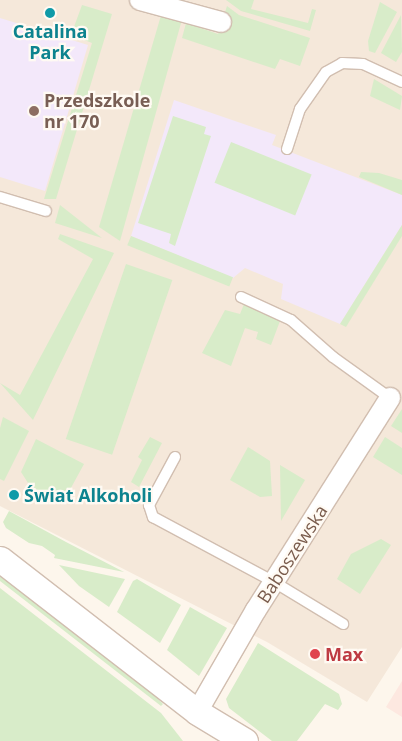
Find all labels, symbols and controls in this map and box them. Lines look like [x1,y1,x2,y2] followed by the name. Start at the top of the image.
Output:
[44,7,56,19] marker: Catalina Park
[13,21,87,64] place label: Catalina Park
[44,90,150,132] place label: Przedszkole nr 170
[28,105,40,117] marker: Przedszkole nr 170
[24,484,152,506] place label: Świat Alkoholi
[8,489,20,501] marker: Świat Alkoholi
[252,501,332,607] street label: Baboszewska
[325,643,363,665] place label: Max
[309,648,321,660] marker: Max

